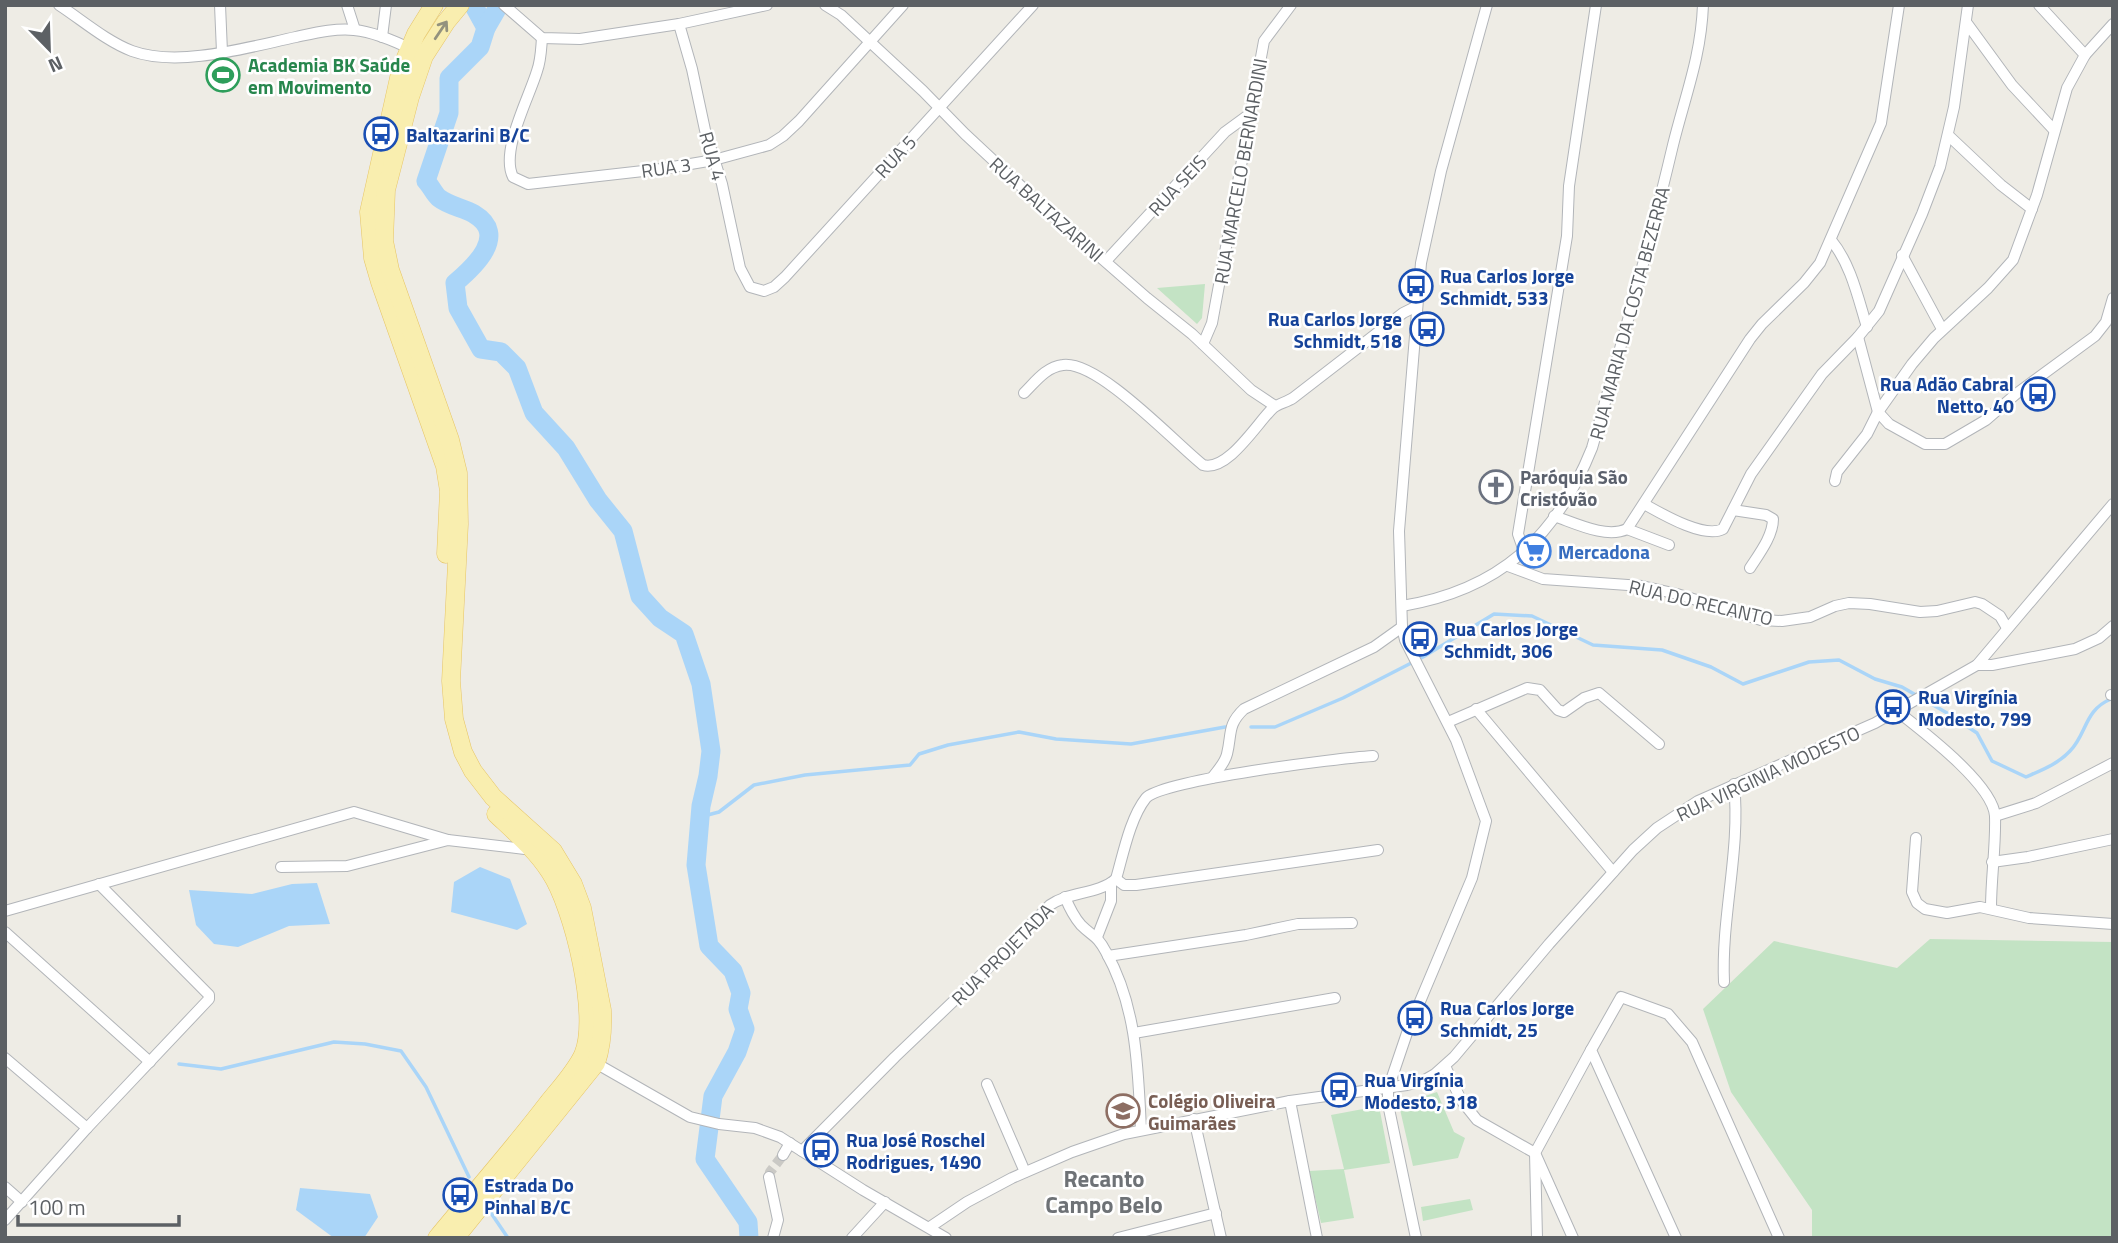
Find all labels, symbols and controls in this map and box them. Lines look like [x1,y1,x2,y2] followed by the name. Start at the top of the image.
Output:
[14,14,84,84] north arrow
[433,21,448,40] one-way arrow
[44,49,68,81] text: N
[248,50,410,101] place label: Academia BK Saúde em Movimento
[204,56,242,94] sports icon: Academia BK Saúde em Movimento
[1206,56,1274,286] street label: RUA MARCELO BERNARDINI
[362,115,400,153] bus stop icon: Baltazarini B/C
[406,120,529,149] place label: Baltazarini B/C
[692,128,734,184] street label: RUA 4
[867,128,923,184] street label: RUA 5
[1141,148,1213,222] street label: RUA SEIS
[639,149,693,185] street label: RUA 3
[983,150,1111,268] street label: RUA BALTAZARINI
[1581,183,1677,443] street label: RUA MARIA DA COSTA BEZERRA
[1440,261,1575,312] place label: Rua Carlos Jorge Schmidt, 533
[1397,267,1435,305] bus stop icon: Rua Carlos Jorge Schmidt, 533
[1268,304,1402,355] place label: Rua Carlos Jorge Schmidt, 518
[1408,310,1446,348] bus stop icon: Rua Carlos Jorge Schmidt, 518
[1880,369,2014,420] place label: Rua Adão Cabral Netto, 40
[2019,375,2057,413] bus stop icon: Rua Adão Cabral Netto, 40
[1520,462,1628,513] place label: Paróquia São Cristóvão
[1477,468,1515,506] church icon: Paróquia São Cristóvão
[1515,532,1553,570] supermarket icon: Mercadona
[1558,537,1650,566] place label: Mercadona
[1626,571,1776,633] street label: RUA DO RECANTO
[1444,614,1579,665] place label: Rua Carlos Jorge Schmidt, 306
[1401,620,1439,658] bus stop icon: Rua Carlos Jorge Schmidt, 306
[1918,682,2032,733] place label: Rua Virgínia Modesto, 799
[1874,688,1912,726] bus stop icon: Rua Virgínia Modesto, 799
[1671,718,1865,828] street label: RUA VIRGINIA MODESTO
[944,896,1060,1012] street label: RUA PROJETADA
[1440,993,1575,1044] place label: Rua Carlos Jorge Schmidt, 25
[1396,999,1434,1037] bus stop icon: Rua Carlos Jorge Schmidt, 25
[1364,1065,1478,1116] place label: Rua Virgínia Modesto, 318
[1320,1071,1358,1109] bus stop icon: Rua Virgínia Modesto, 318
[1148,1086,1276,1137] place label: Colégio Oliveira Guimarães
[1104,1092,1142,1130] school or university icon: Colégio Oliveira Guimarães
[846,1125,985,1176] place label: Rua José Roschel Rodrigues, 1490
[802,1131,840,1169] bus stop icon: Rua José Roschel Rodrigues, 1490
[1045,1161,1163,1222] district label: Recanto Campo Belo
[484,1170,574,1221] place label: Estrada Do Pinhal B/C
[441,1176,479,1214] bus stop icon: Estrada Do Pinhal B/C
[18,1184,178,1228] scale bar
[28,1191,85,1223] text: 100 m

